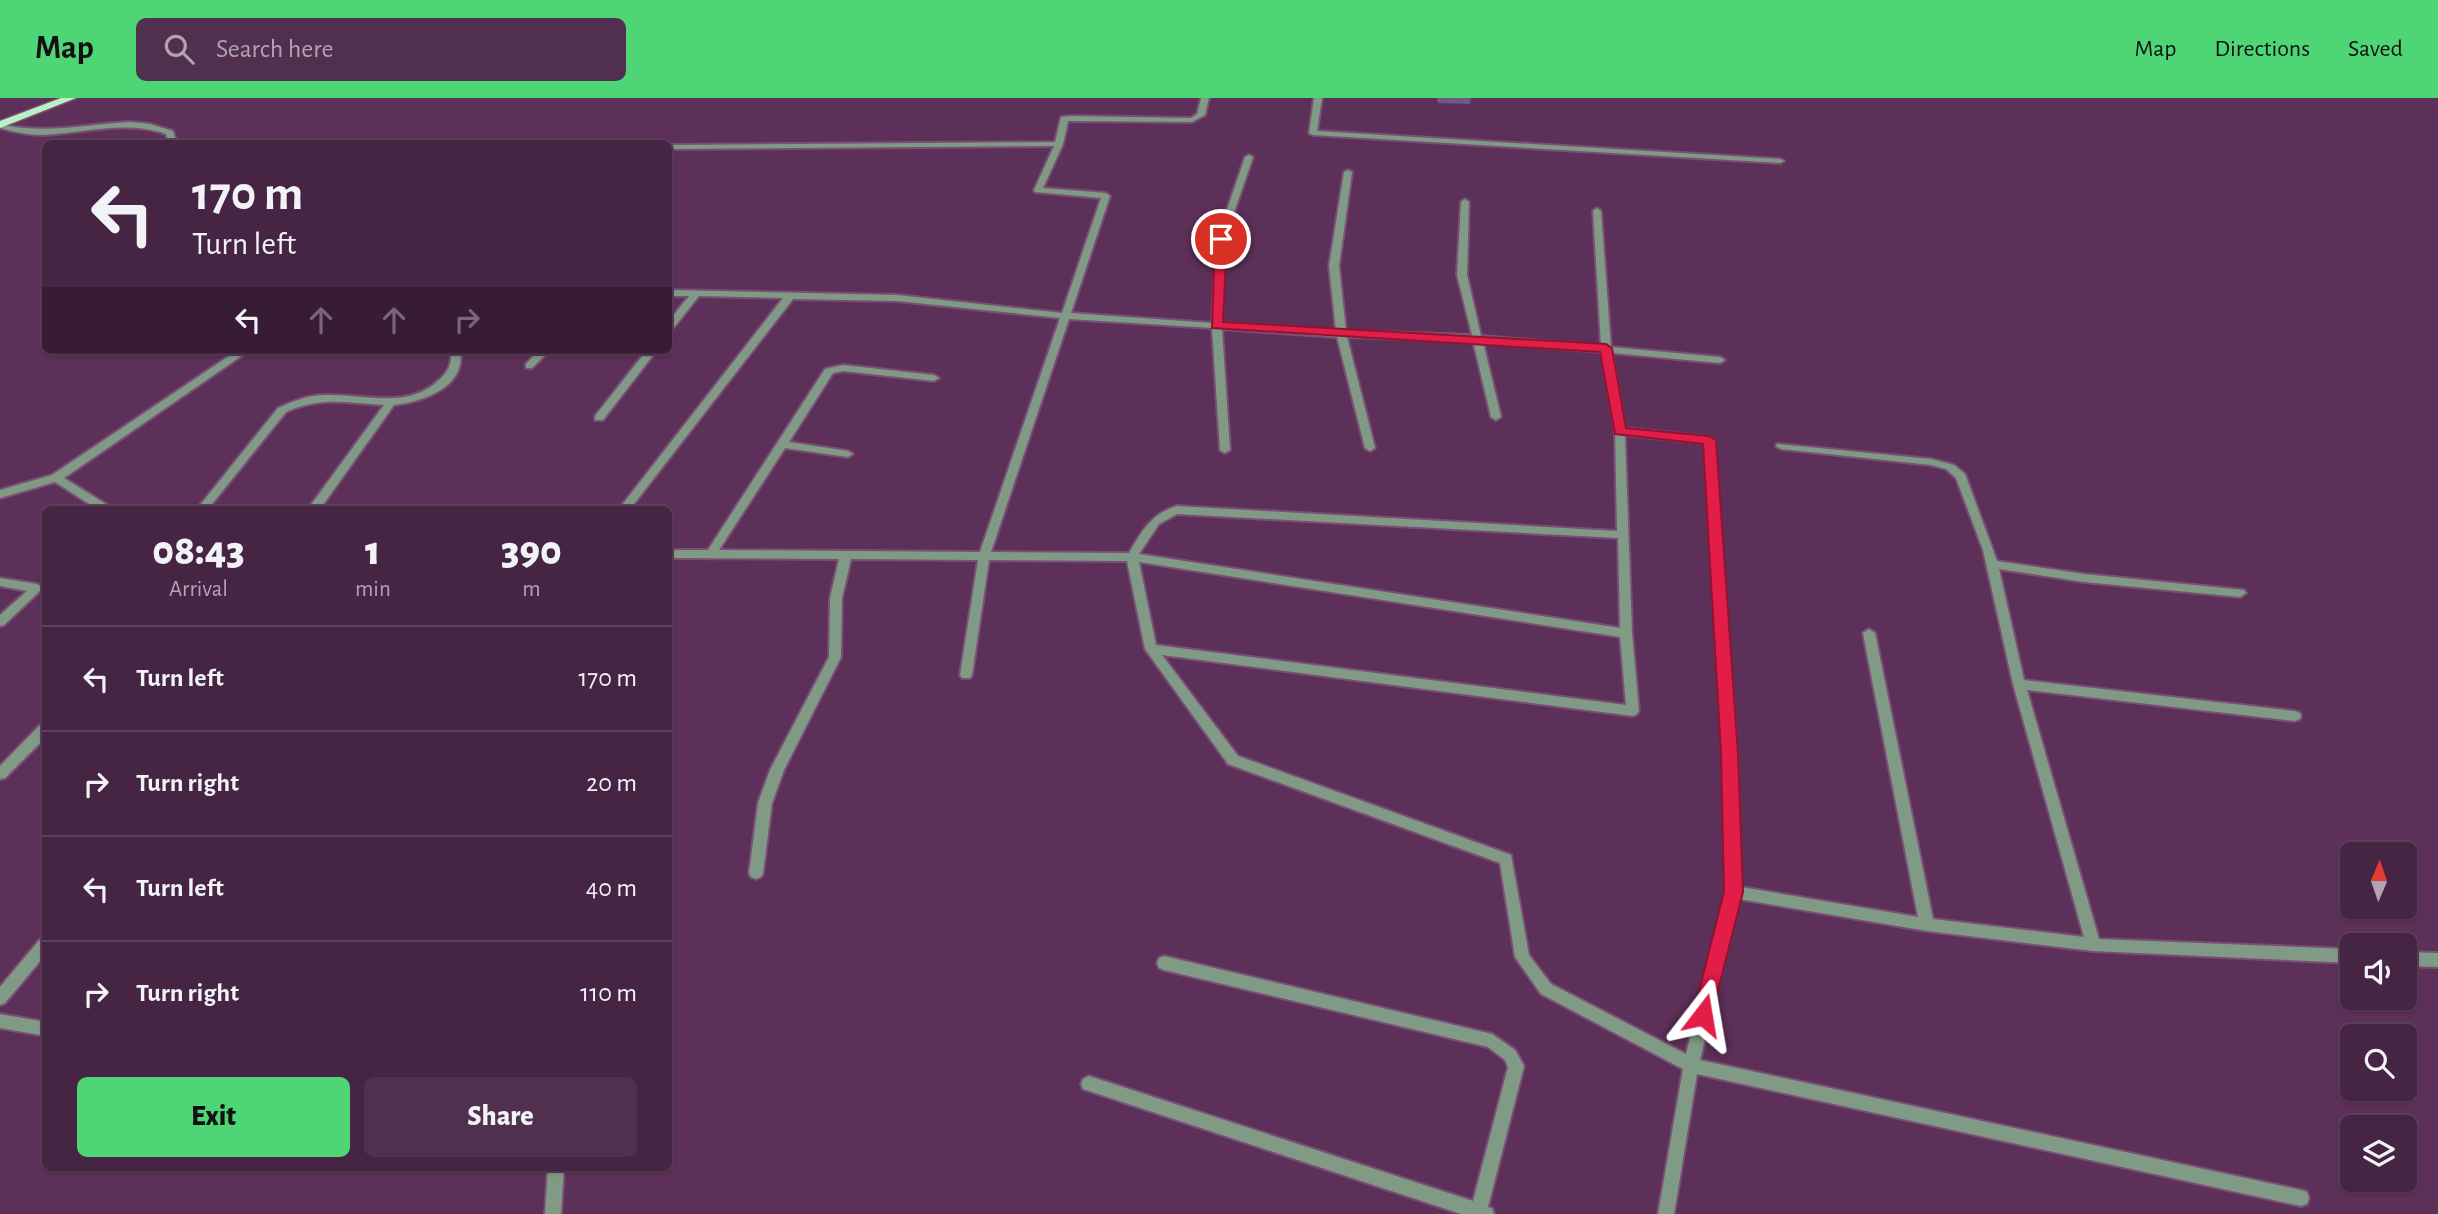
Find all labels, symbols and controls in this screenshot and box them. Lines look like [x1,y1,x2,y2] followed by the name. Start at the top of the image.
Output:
[136,18,626,81] search box
[160,30,198,68] icon: search
[35,32,94,65] text: Map
[216,36,334,62] text: Search here
[2134,37,2176,61] text: Map
[2214,37,2310,61] text: Directions
[2348,37,2403,61] text: Saved
[77,168,168,259] icon: left
[192,170,303,219] text: 170 m
[1191,209,1251,269] pin
[1202,220,1240,258] icon: arrive
[192,228,296,260] text: Turn left
[229,301,267,339] icon: left
[302,301,340,339] icon: ahead
[375,301,413,339] icon: ahead
[448,301,486,339] icon: right
[152,530,245,572] text: 08:43
[365,530,381,572] text: 1
[501,530,562,572] text: 390
[169,578,228,601] text: Arrival
[355,578,391,601] text: min
[522,578,541,601] text: m
[77,660,115,698] icon: left
[136,665,224,691] text: Turn left
[578,665,637,691] text: 170 m
[77,765,115,803] icon: right
[136,770,239,796] text: Turn right
[586,770,637,796] text: 20 m
[2340,842,2417,919] north arrow
[2340,842,2417,1192] map controls
[77,870,115,908] icon: left
[136,875,224,901] text: Turn left
[586,875,637,901] text: 40 m
[2340,933,2417,1010] button: sound
[77,975,115,1013] icon: right
[1666,978,1740,1052] position arrow
[136,980,239,1006] text: Turn right
[580,980,637,1006] text: 110 m
[2340,1024,2417,1101] button: search
[77,1077,350,1157] button: Exit
[364,1077,637,1157] button: Share
[2340,1115,2417,1192] button: layers

